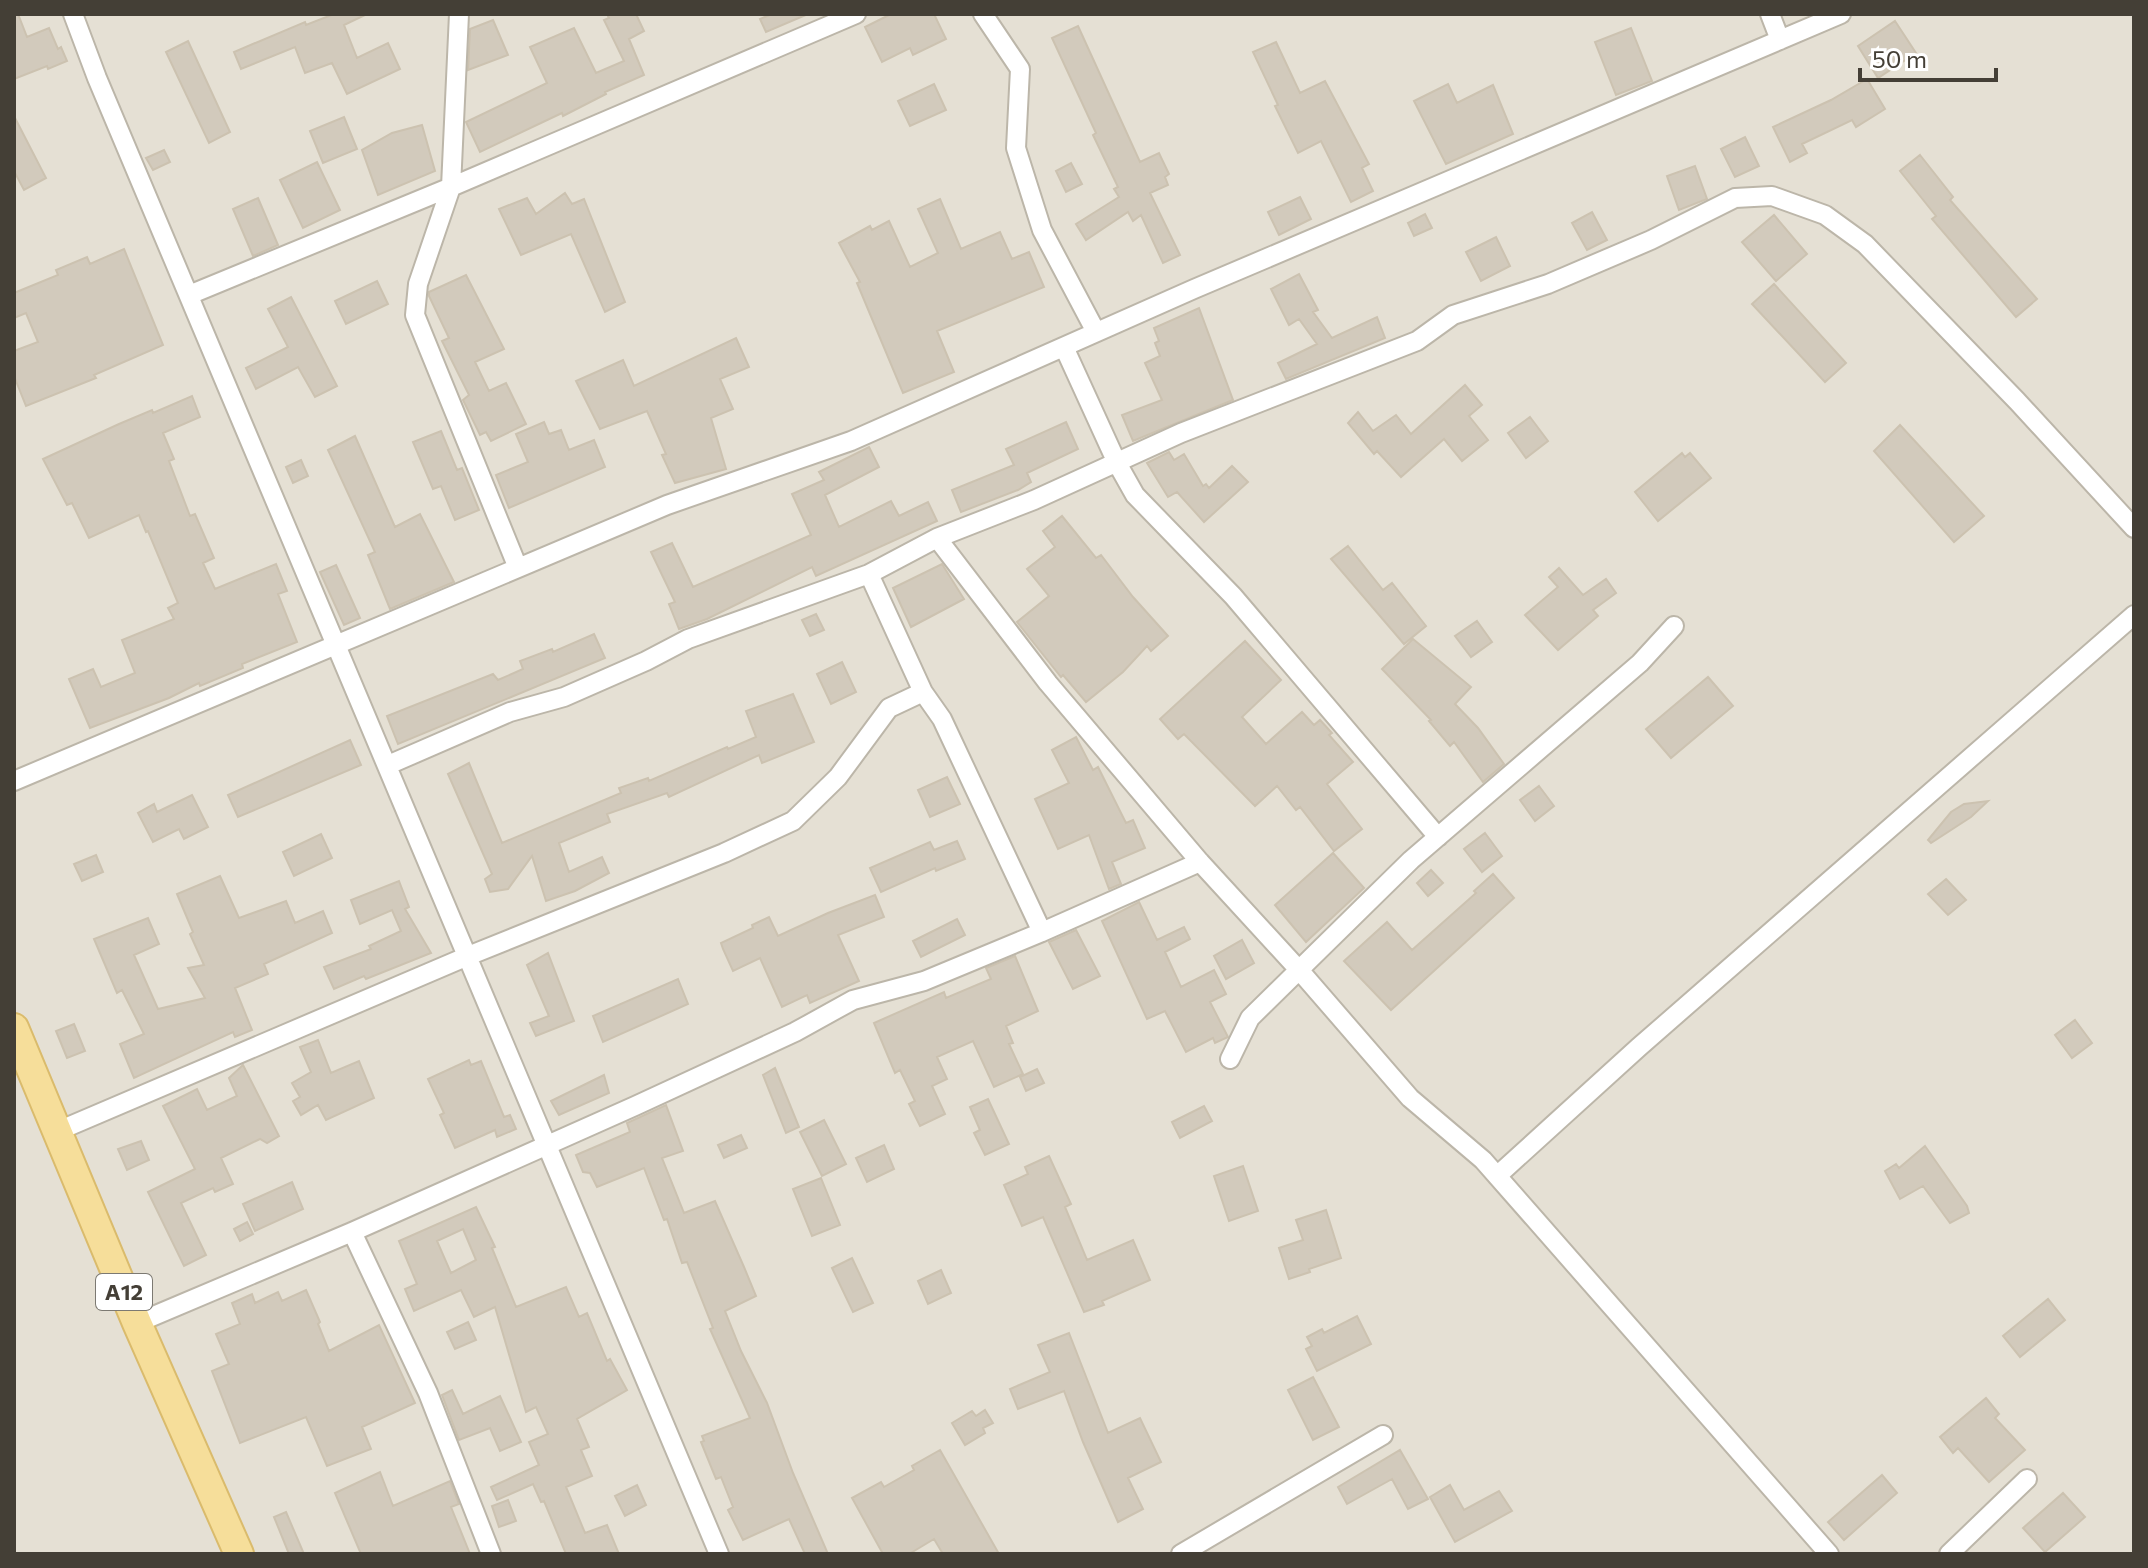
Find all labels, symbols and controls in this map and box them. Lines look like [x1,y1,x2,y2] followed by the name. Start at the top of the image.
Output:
[1860,32,1996,82] scale bar
[1872,44,1927,73] text: 50 m
[96,1274,152,1310] road number: A12

